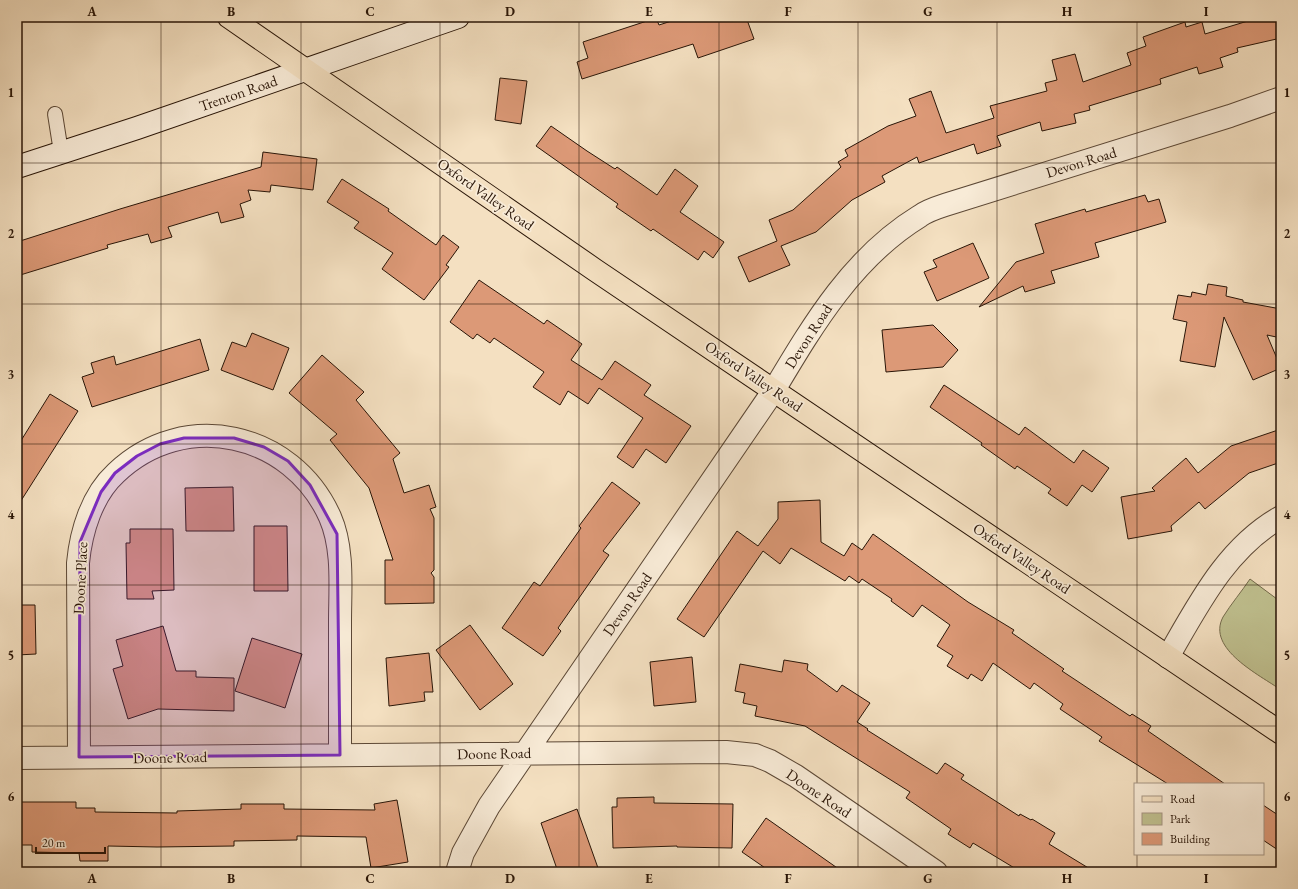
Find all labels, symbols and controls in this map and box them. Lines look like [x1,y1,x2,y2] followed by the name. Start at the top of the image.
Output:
[86,3,97,20] text: A
[227,3,235,20] text: B
[365,3,375,20] text: C
[505,3,515,20] text: D
[645,3,653,20] text: E
[784,3,792,20] text: F
[923,3,933,20] text: G
[1062,3,1073,20] text: H
[1204,3,1209,20] text: I
[196,71,280,115] street label: Trenton Road
[8,84,15,101] text: 1
[1284,84,1291,101] text: 1
[1043,142,1119,182] street label: Devon Road
[434,154,538,235] street label: Oxford Valley Road
[8,225,15,242] text: 2
[1284,225,1291,242] text: 2
[780,300,836,372] street label: Devon Road
[701,336,807,416] street label: Oxford Valley Road
[8,366,15,383] text: 3
[1284,366,1291,383] text: 3
[8,506,15,523] text: 4
[1284,506,1291,523] text: 4
[969,518,1075,598] street label: Oxford Valley Road
[69,541,91,615] street label: Doone Place
[598,568,656,639] street label: Devon Road
[8,647,14,664] text: 5
[1284,647,1290,664] text: 5
[457,743,532,763] street label: Doone Road
[133,747,208,767] street label: Doone Road
[783,764,855,822] street label: Doone Road
[1134,783,1264,855] legend
[8,788,15,805] text: 6
[1284,788,1291,805] text: 6
[1170,791,1196,807] text: Road
[1170,811,1191,827] text: Park
[36,829,105,855] scale bar
[1170,831,1211,847] text: Building
[42,835,66,851] text: 20 m
[86,870,97,887] text: A
[227,870,235,887] text: B
[365,870,375,887] text: C
[505,870,515,887] text: D
[645,870,653,887] text: E
[784,870,792,887] text: F
[923,870,933,887] text: G
[1062,870,1073,887] text: H
[1204,870,1209,887] text: I

